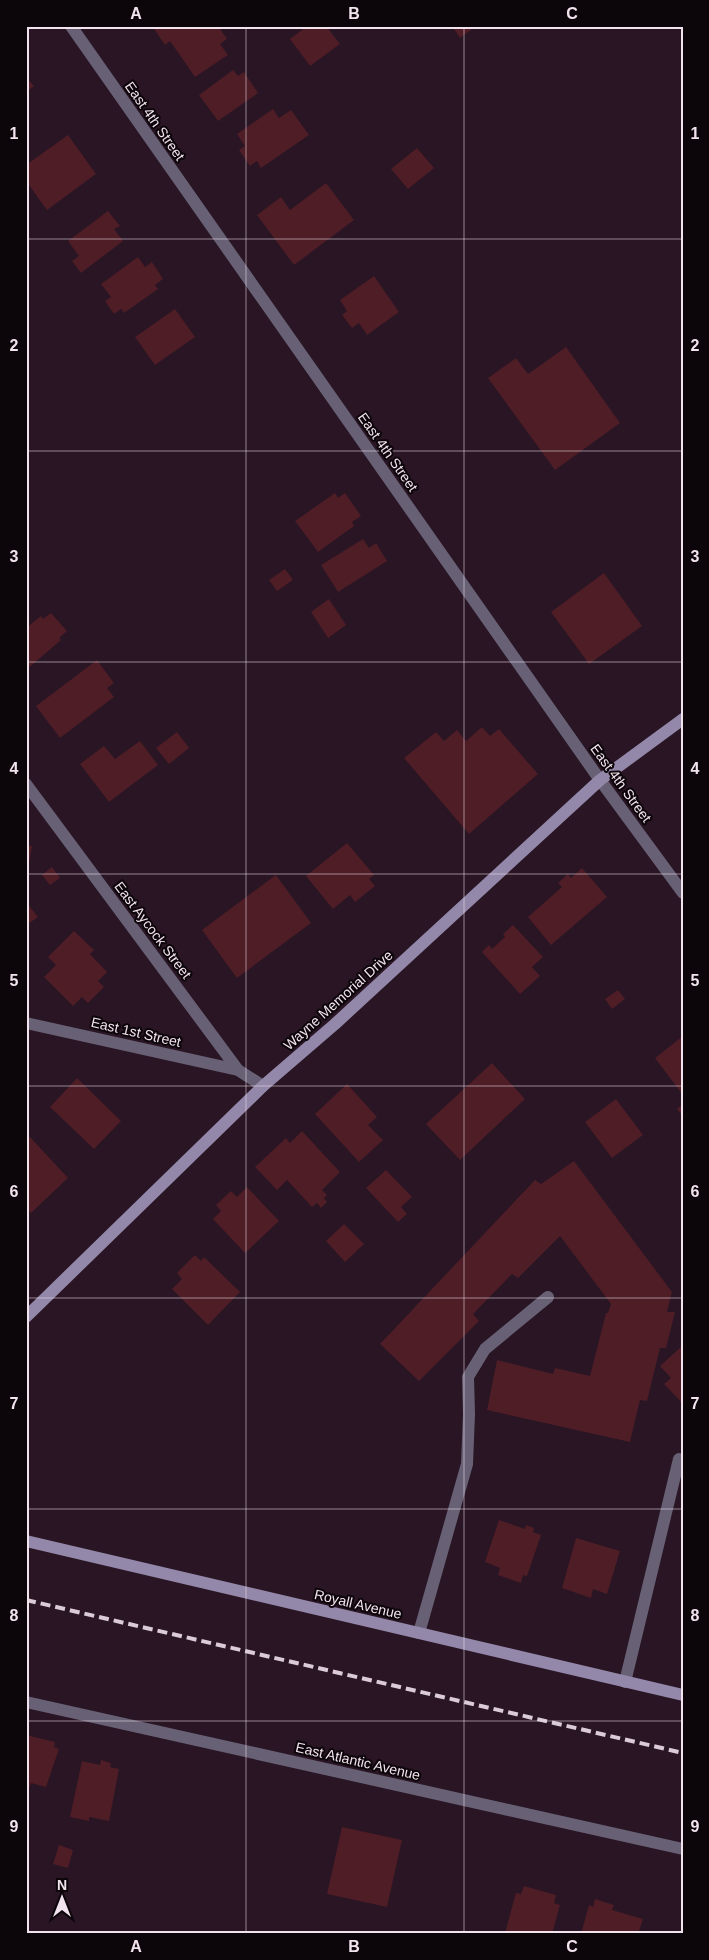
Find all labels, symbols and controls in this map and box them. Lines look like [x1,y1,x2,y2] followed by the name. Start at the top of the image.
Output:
[130,5,142,22] text: A
[348,5,360,22] text: B
[566,5,578,22] text: C
[122,78,188,164] street label: East 4th Street
[10,125,19,142] text: 1
[691,125,700,142] text: 1
[10,337,19,354] text: 2
[691,337,700,354] text: 2
[355,409,421,495] street label: East 4th Street
[10,548,19,565] text: 3
[691,548,700,565] text: 3
[587,741,655,825] street label: East 4th Street
[10,760,19,777] text: 4
[691,760,700,777] text: 4
[111,878,195,982] street label: East Aycock Street
[280,947,396,1053] street label: Wayne Memorial Drive
[10,972,19,989] text: 5
[691,972,700,989] text: 5
[89,1014,183,1050] street label: East 1st Street
[10,1183,19,1200] text: 6
[691,1183,700,1200] text: 6
[10,1395,19,1412] text: 7
[691,1395,700,1412] text: 7
[313,1586,403,1622] street label: Royall Avenue
[10,1607,19,1624] text: 8
[691,1607,700,1624] text: 8
[294,1739,422,1783] street label: East Atlantic Avenue
[10,1818,19,1835] text: 9
[691,1818,700,1835] text: 9
[38,1872,88,1922] north arrow
[57,1877,67,1893] text: N
[130,1938,142,1955] text: A
[348,1938,360,1955] text: B
[566,1938,578,1955] text: C

